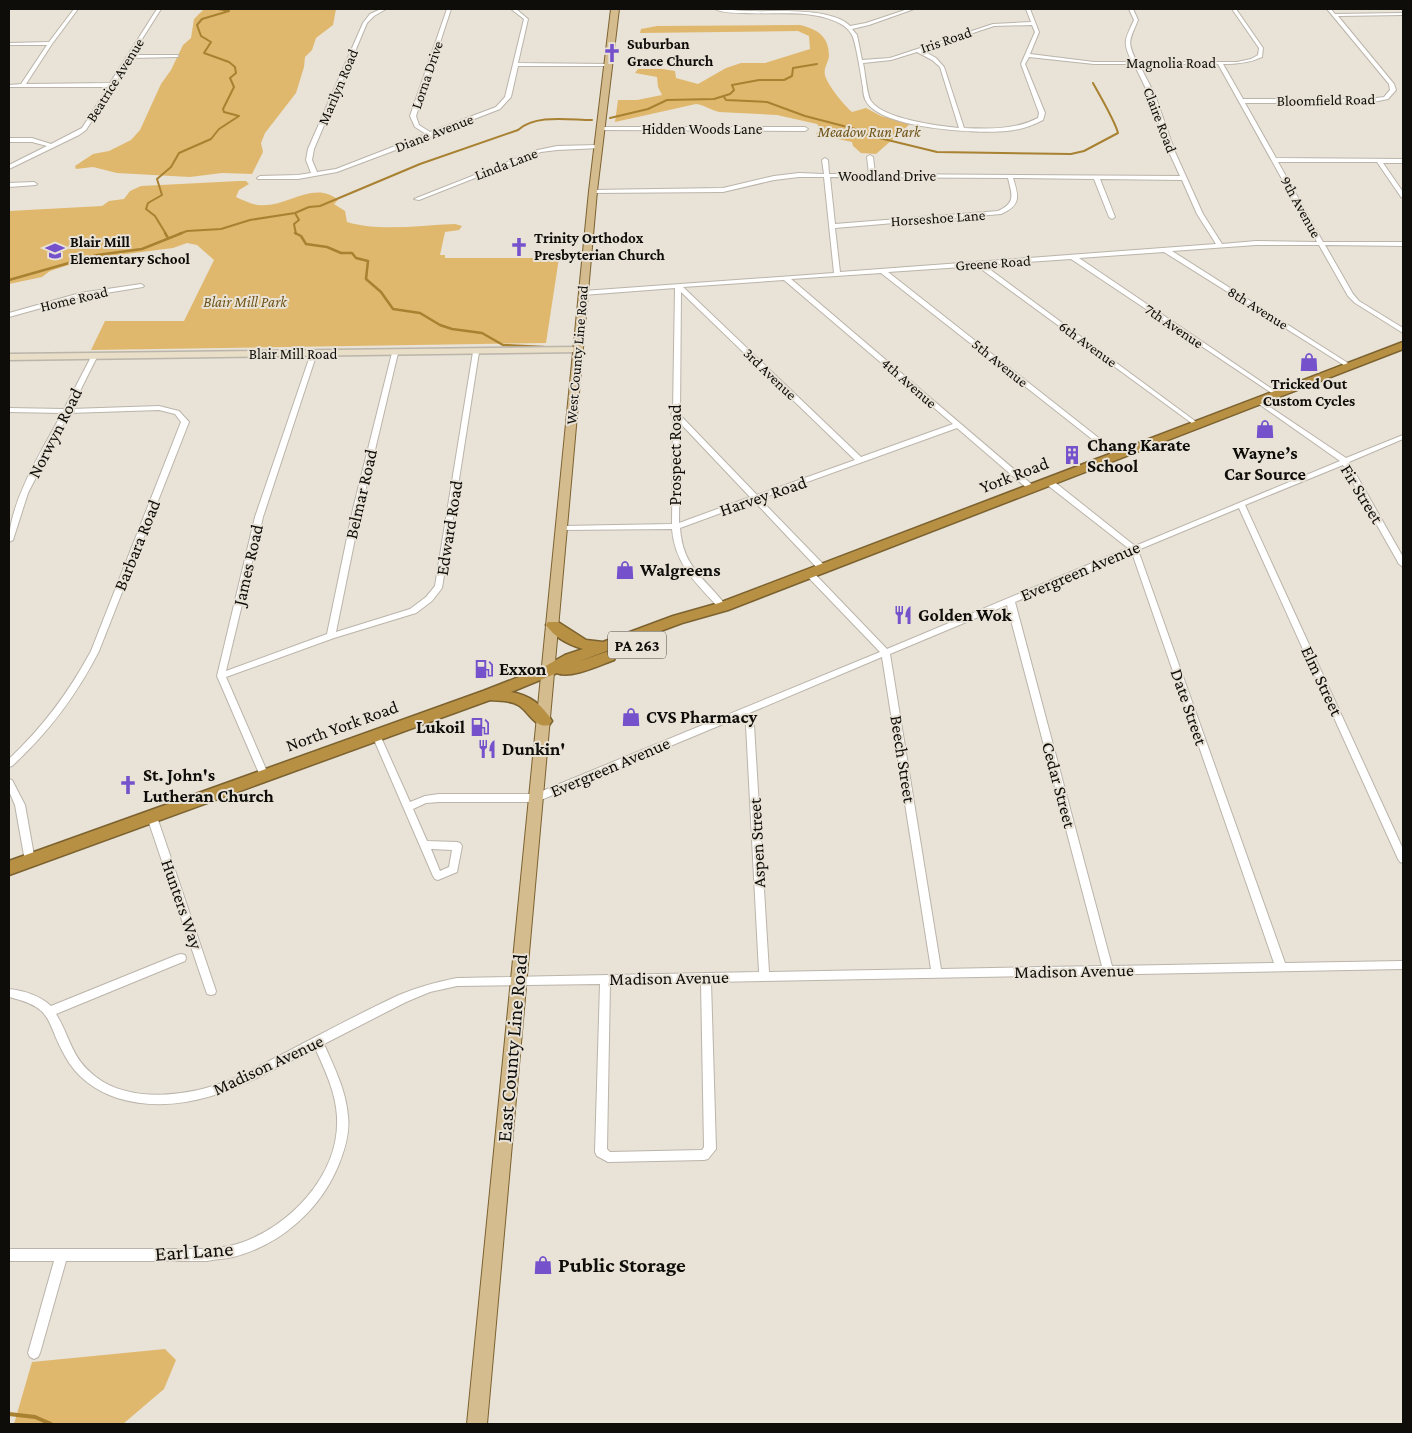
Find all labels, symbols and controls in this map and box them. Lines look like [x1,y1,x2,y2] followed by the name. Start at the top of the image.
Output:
[918,24,974,56] street label: Iris Road
[83,35,147,125] street label: Beatrice Avenue
[627,36,714,69] place label: Suburban Grace Church
[408,39,446,111] street label: Lorna Drive
[601,42,623,64] church icon: Suburban Grace Church
[315,47,362,128] street label: Marilyn Road
[1126,55,1216,72] street label: Magnolia Road
[1140,85,1180,155] street label: Claire Road
[1276,91,1376,109] street label: Bloomfield Road
[393,111,476,155] street label: Diane Avenue
[642,121,763,137] street label: Hidden Woods Lane
[816,124,922,140] park label: Meadow Run Park
[472,145,540,183] street label: Linda Lane
[838,168,936,184] street label: Woodland Drive
[1278,174,1325,241] street label: 9th Avenue
[890,207,986,229] street label: Horseshoe Lane
[534,230,665,263] place label: Trinity Orthodox Presbyterian Church
[70,234,190,267] place label: Blair Mill Elementary School
[508,236,530,258] church icon: Trinity Orthodox Presbyterian Church
[44,240,66,262] school or university icon: Blair Mill Elementary School
[955,252,1031,274] street label: Greene Road
[39,283,110,315] street label: Home Road
[1225,283,1291,333] street label: 8th Avenue
[563,285,592,425] street label: West County Line Road
[203,294,288,310] park label: Blair Mill Park
[1142,301,1207,352] street label: 7th Avenue
[1056,318,1120,371] street label: 6th Avenue
[969,336,1031,391] street label: 5th Avenue
[740,345,800,403] street label: 3rd Avenue
[249,346,337,362] street label: Blair Mill Road
[1298,351,1320,373] shop icon: Tricked Out Custom Cycles
[878,355,940,412] street label: 4th Avenue
[1263,376,1355,409] place label: Tricked Out Custom Cycles
[24,384,86,481] street label: Norwyn Road
[665,404,685,506] street label: Prospect Road
[1254,418,1276,440] shop icon: Wayne’s Car Source
[1087,435,1190,476] place label: Chang Karate School
[1224,443,1306,484] place label: Wayne’s Car Source
[1061,444,1083,466] building icon: Chang Karate School
[341,447,381,541] street label: Belmar Road
[977,453,1052,497] street label: York Road
[1337,461,1388,528] street label: Fir Street
[717,472,810,520] street label: Harvey Road
[432,478,466,577] street label: Edward Road
[110,496,165,593] street label: Barbara Road
[228,522,267,610] street label: James Road
[1017,537,1143,605] street label: Evergreen Avenue
[614,559,636,581] shop icon: Walgreens
[639,560,721,580] place label: Walgreens
[892,604,914,626] restaurant icon: Golden Wok
[918,605,1012,625] place label: Golden Wok
[608,632,666,658] road number: PA 263
[1297,643,1347,720] street label: Elm Street
[473,658,495,680] fuel station icon: Exxon
[499,659,547,679] place label: Exxon
[1167,666,1212,749] street label: Date Street
[283,696,401,756] street label: North York Road
[620,706,642,728] shop icon: CVS Pharmacy
[646,707,757,727] place label: CVS Pharmacy
[886,714,920,805] street label: Beech Street
[469,716,491,738] fuel station icon: Lukoil
[416,717,465,737] place label: Lukoil
[547,733,673,801] street label: Evergreen Avenue
[476,738,498,760] restaurant icon: Dunkin'
[502,739,565,759] place label: Dunkin'
[1038,740,1080,831] street label: Cedar Street
[143,765,275,806] place label: St. John's Lutheran Church
[117,774,139,796] church icon: St. John's Lutheran Church
[745,797,769,888] street label: Aspen Street
[157,856,207,952] street label: Hunters Way
[492,953,532,1143] street label: East County Line Road
[1014,960,1134,982] street label: Madison Avenue
[609,967,729,989] street label: Madison Avenue
[210,1031,326,1099] street label: Madison Avenue
[154,1236,234,1266] street label: Earl Lane
[558,1253,686,1277] place label: Public Storage
[532,1254,554,1276] shop icon: Public Storage

